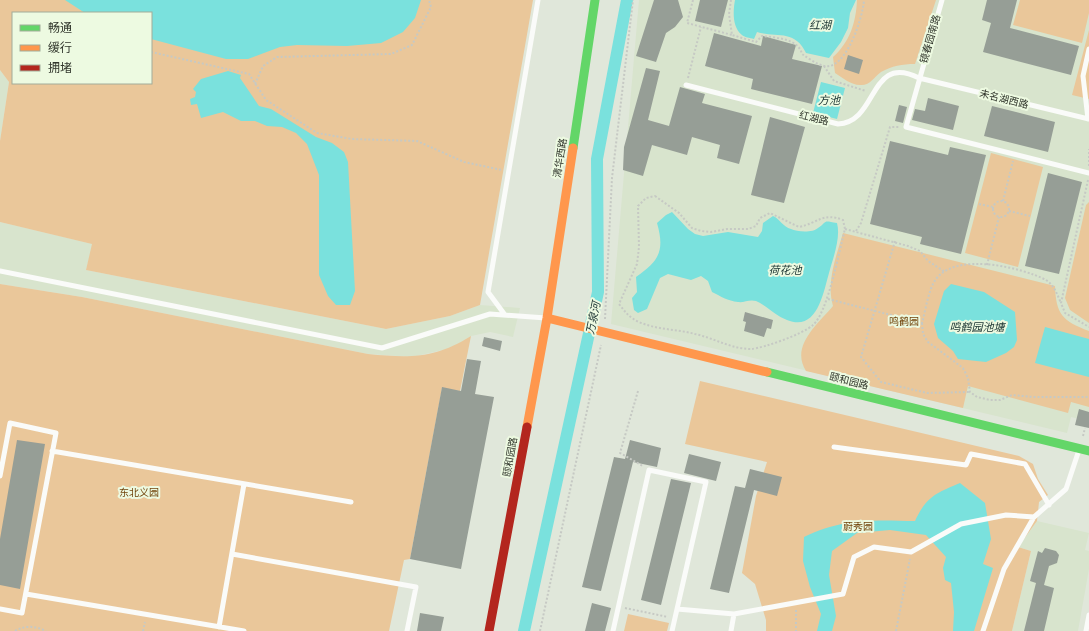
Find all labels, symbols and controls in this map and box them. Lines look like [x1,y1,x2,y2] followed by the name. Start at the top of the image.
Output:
[12,12,152,84] legend
[917,13,943,65] street label: 镜春园南路
[809,18,833,32] water label: 红湖
[48,20,72,35] text: 畅通
[48,40,72,55] text: 缓行
[48,60,72,75] text: 拥堵
[978,87,1030,111] street label: 未名湖西路
[818,93,841,107] water label: 方池
[798,108,830,128] street label: 红湖路
[550,137,570,179] street label: 清华西路
[769,263,802,277] water label: 荷花池
[583,298,604,336] water label: 万泉河
[889,315,919,328] park label: 鸣鹤园
[950,320,1006,334] water label: 鸣鹤园池塘
[828,370,870,392] street label: 颐和园路
[500,436,520,478] street label: 颐和园路
[119,486,159,499] park label: 东北义园
[843,520,873,533] park label: 蔚秀园

